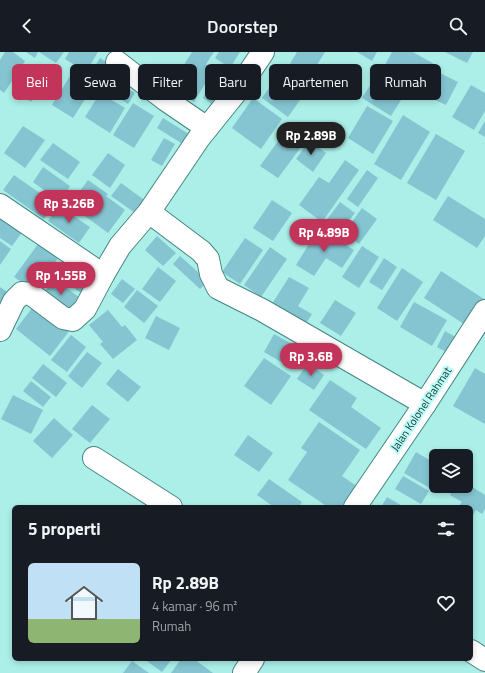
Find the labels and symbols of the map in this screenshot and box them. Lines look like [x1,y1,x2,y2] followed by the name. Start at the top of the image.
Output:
[270,122,352,156] pin: Rp 2.89B
[28,190,110,224] pin: Rp 3.26B
[283,219,365,253] pin: Rp 4.89B
[20,262,102,296] pin: Rp 1.55B
[274,343,348,377] pin: Rp 3.6B
[387,364,455,454] street label: Jalan Kolonel Rahmat

